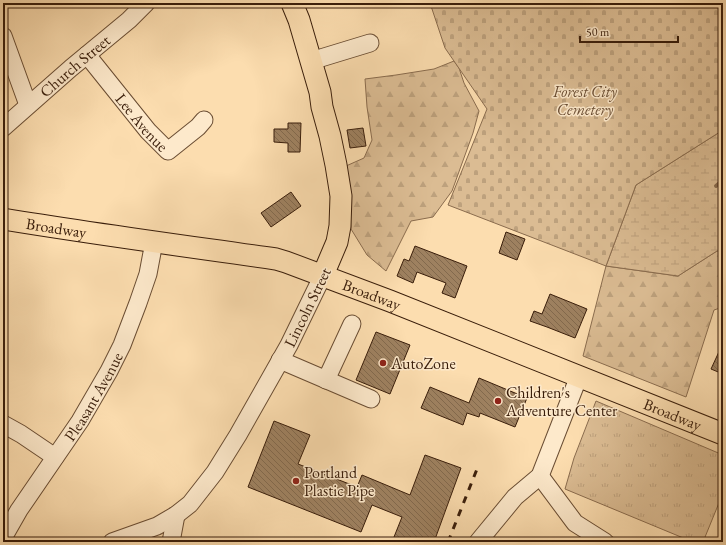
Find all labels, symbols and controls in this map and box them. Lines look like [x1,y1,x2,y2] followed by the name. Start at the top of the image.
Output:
[580,18,678,44] scale bar
[586,24,610,40] text: 50 m
[35,30,115,102] street label: Church Street
[552,81,618,120] park label: Forest City Cemetery
[111,89,173,156] street label: Lee Avenue
[25,213,89,243] street label: Broadway
[279,264,336,351] street label: Lincoln Street
[339,274,405,316] street label: Broadway
[59,349,128,445] street label: Pleasant Avenue
[390,353,456,374] place label: AutoZone
[378,358,388,368] marker: AutoZone
[505,382,618,421] place label: Children's Adventure Center
[641,393,706,436] street label: Broadway
[493,396,503,406] marker: Children's Adventure Center
[304,462,374,501] place label: Portland Plastic Pipe
[291,476,301,486] marker: Portland Plastic Pipe

